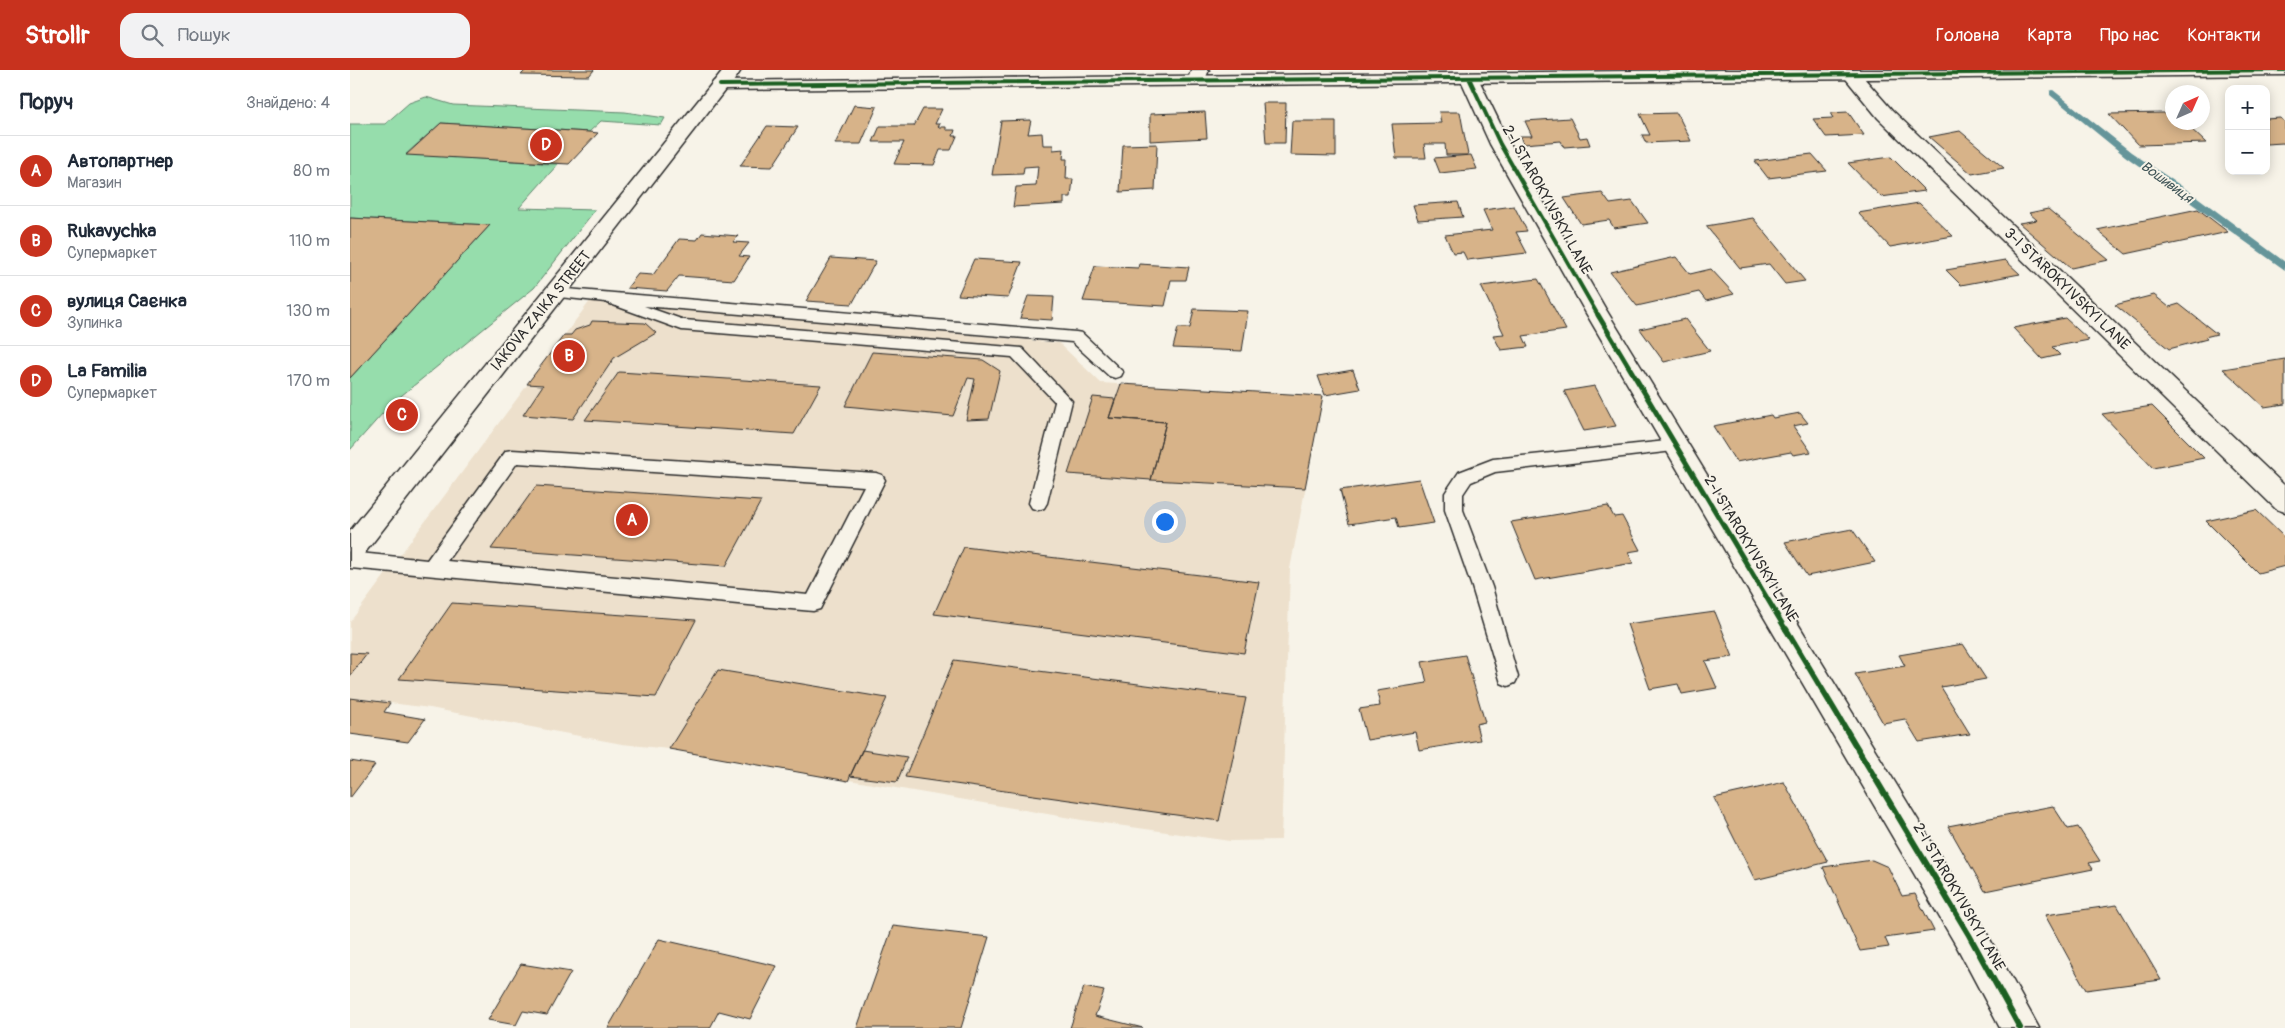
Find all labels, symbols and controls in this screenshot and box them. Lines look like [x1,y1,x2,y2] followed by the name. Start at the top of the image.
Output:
[120,13,470,58] search box
[25,21,90,50] text: Strollr
[138,21,166,49] icon: search
[178,23,231,47] text: Пошук
[1936,24,1999,47] text: Головна
[2027,24,2072,47] text: Карта
[2100,24,2159,47] text: Про нас
[2187,24,2260,47] text: Контакти
[2165,85,2210,130] north arrow
[2225,85,2270,175] map controls
[2225,85,2270,130] button: +
[20,89,73,116] text: Поруч
[246,93,330,113] text: Знайдено: 4
[1498,122,1596,278] street label: 2-I STAROKYIVSKYI LANE
[530,126,562,164] pin: D
[2225,130,2270,175] button: −
[67,149,173,173] text: Автопартнер
[2138,157,2197,207] water label: Вошивиця
[31,161,41,181] text: A
[293,161,330,181] text: 80 m
[67,173,122,193] text: Магазин
[67,219,156,243] text: Rukavychka
[2000,224,2134,354] street label: 3-I STAROKYIVSKYI LANE
[31,231,41,251] text: B
[289,231,330,251] text: 110 m
[67,243,157,263] text: Супермаркет
[487,247,595,375] street label: IAKOVA ZAIKA STREET
[67,289,187,313] text: вулиця Саєнка
[31,301,41,321] text: C
[286,301,330,321] text: 130 m
[67,313,122,333] text: Зупинка
[553,337,585,375] pin: B
[67,359,147,383] text: La Familia
[31,371,41,391] text: D
[287,371,330,391] text: 170 m
[67,383,157,403] text: Супермаркет
[386,396,418,434] pin: C
[1700,472,1802,626] street label: 2-I STAROKYIVSKYI LANE
[616,501,648,539] pin: A
[1152,509,1178,535] your location
[1909,820,2009,975] street label: 2-I STAROKYIVSKYI LANE

